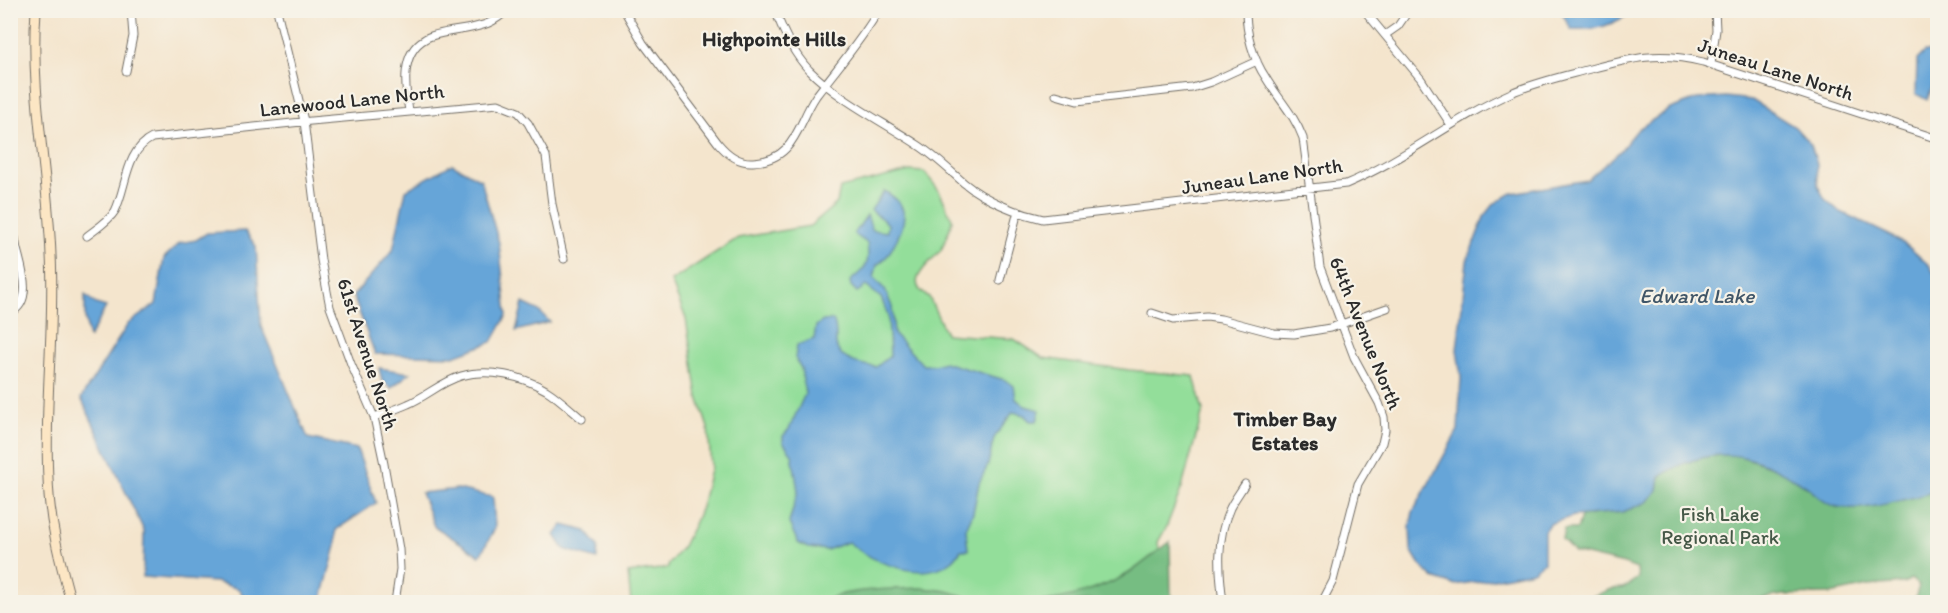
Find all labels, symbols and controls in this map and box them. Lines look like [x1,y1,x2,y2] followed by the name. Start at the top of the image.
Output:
[702,26,846,52] district label: Highpointe Hills
[1695,32,1857,106] street label: Juneau Lane North
[258,78,446,122] street label: Lanewood Lane North
[1180,153,1344,199] street label: Juneau Lane North
[1324,253,1408,413] street label: 64th Avenue North
[332,275,404,433] street label: 61st Avenue North
[1640,283,1755,308] water label: Edward Lake
[1232,406,1337,455] district label: Timber Bay Estates
[1661,502,1779,549] park label: Fish Lake Regional Park

